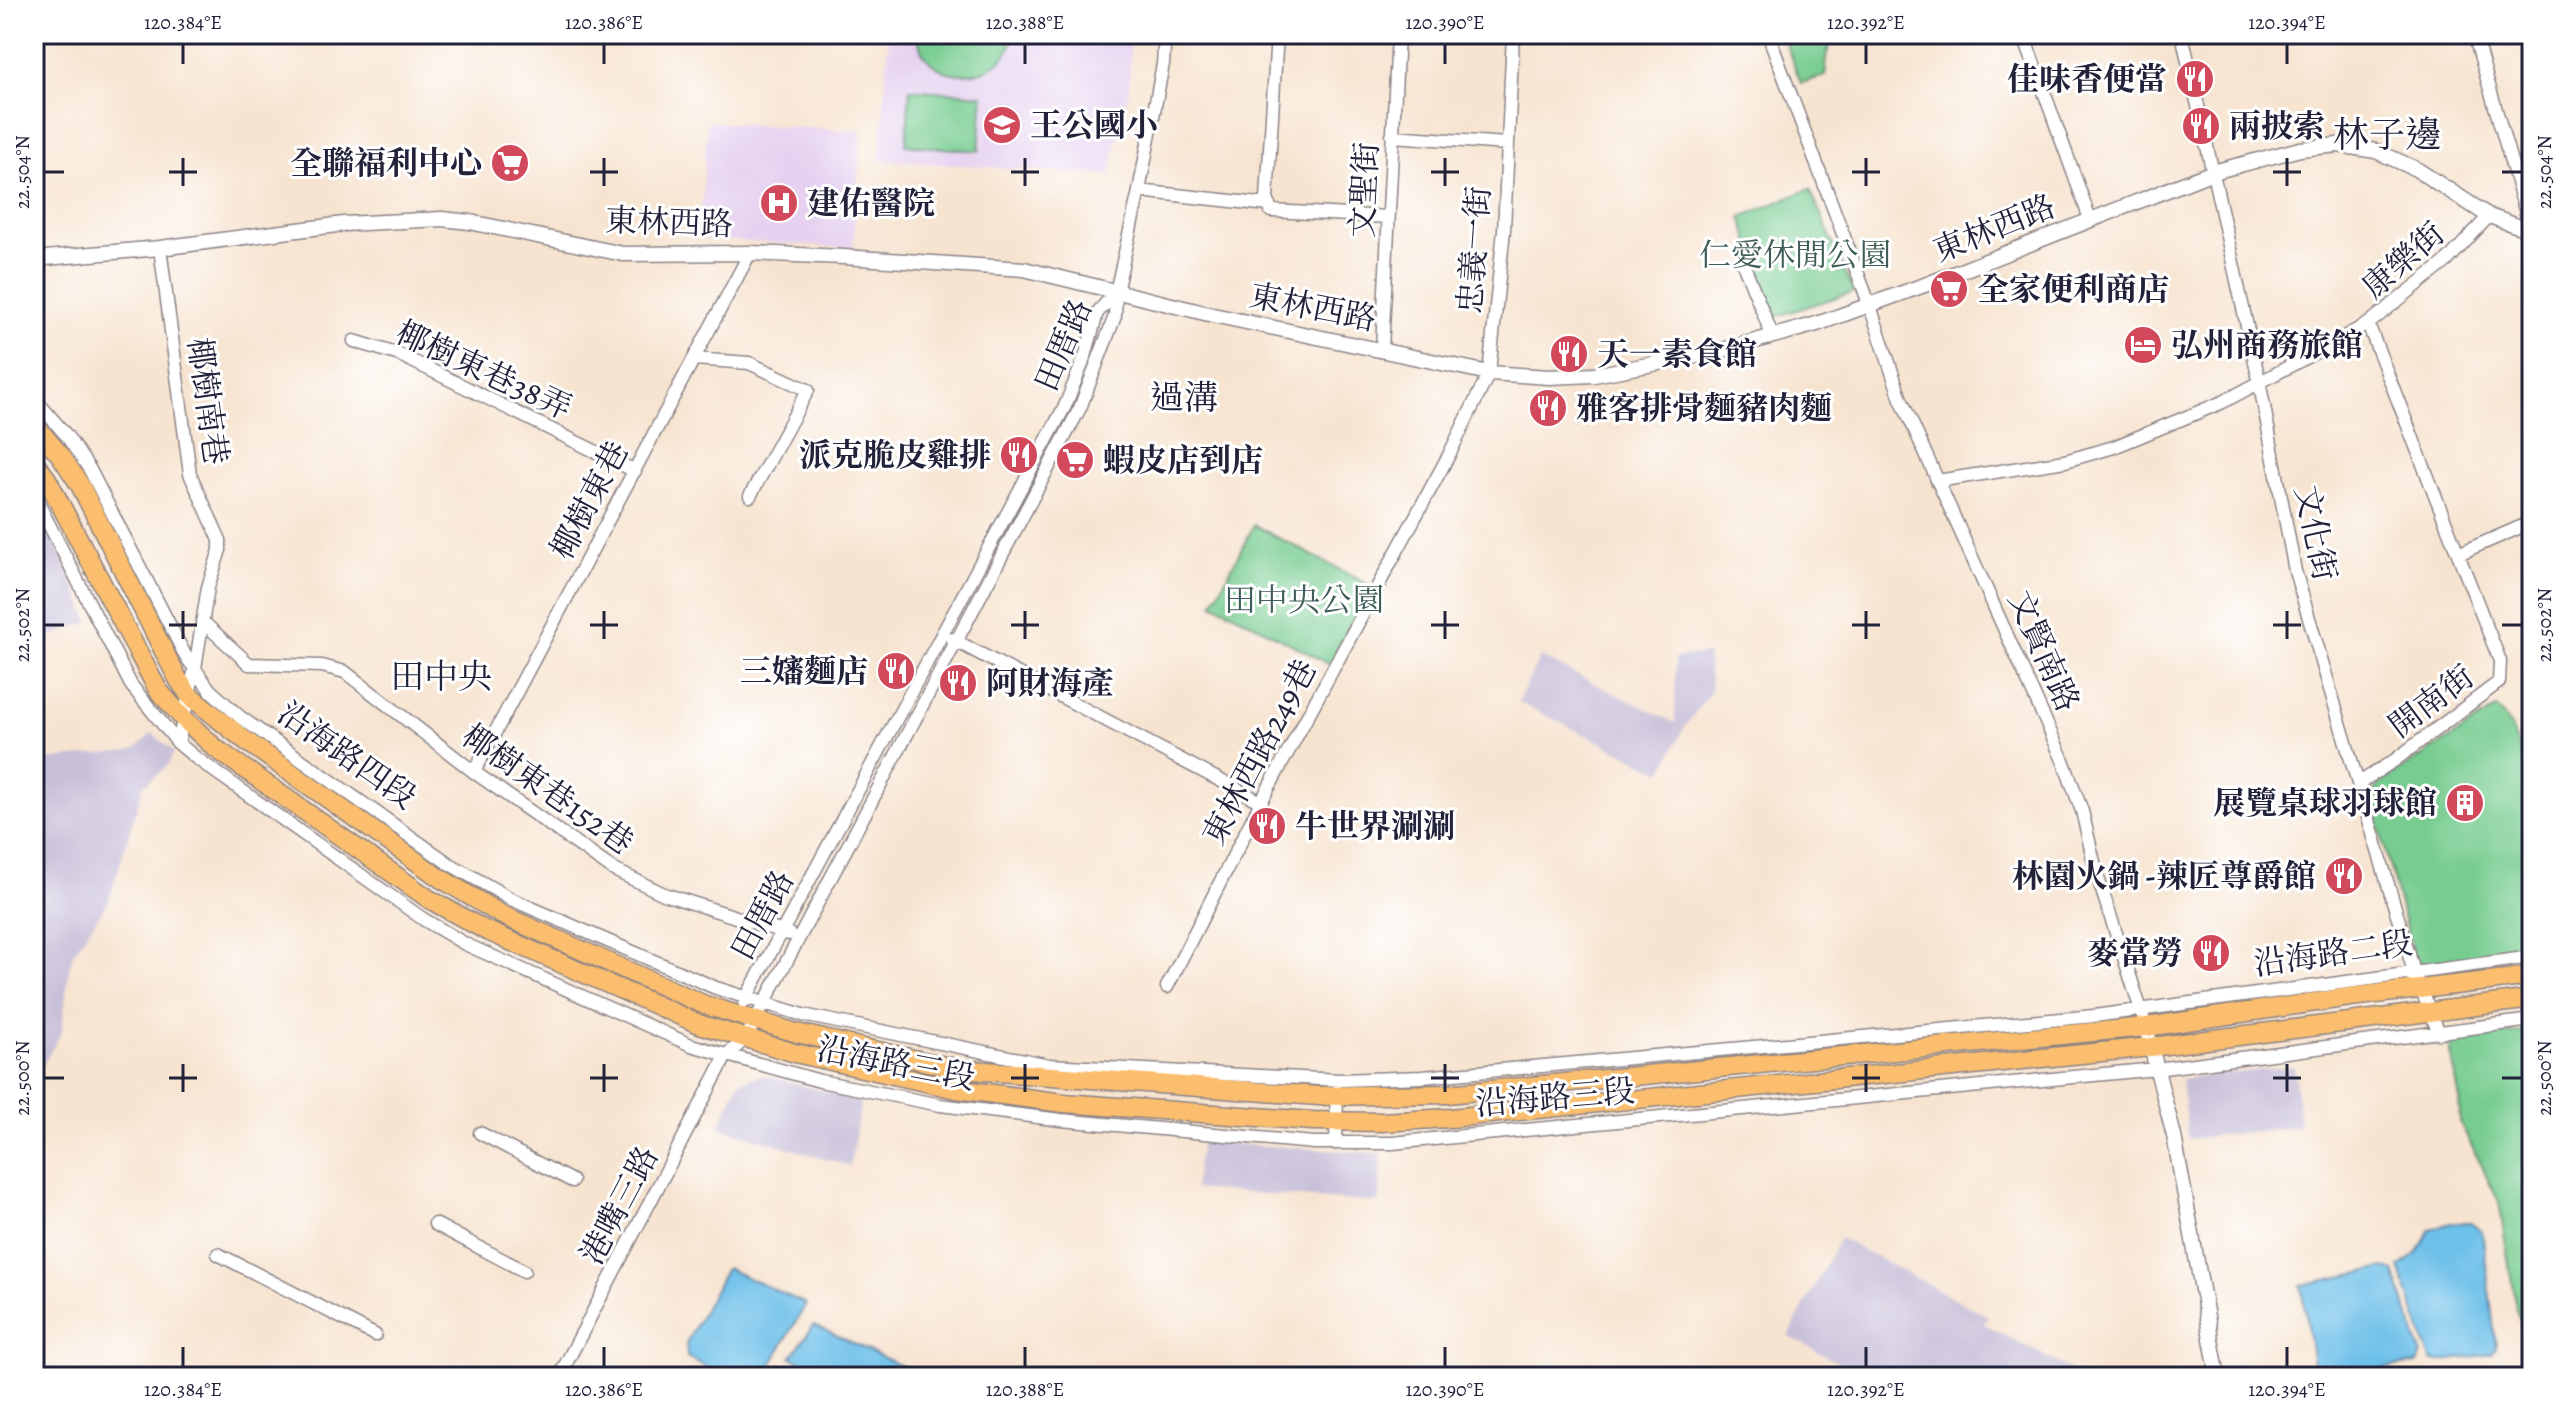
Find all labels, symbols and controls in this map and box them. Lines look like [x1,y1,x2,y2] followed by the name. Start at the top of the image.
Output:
[144,9,222,36] text: 120.384°E
[565,9,643,36] text: 120.386°E
[986,9,1064,36] text: 120.388°E
[1405,9,1485,36] text: 120.390°E
[1827,9,1905,36] text: 120.392°E
[2248,9,2326,36] text: 120.394°E
[2007,57,2167,101] place label: 佳味香便當
[2174,58,2216,100] restaurant icon: 佳味香便當
[1030,103,1158,147] place label: 王公國小
[981,104,1023,146] school or university icon: 王公國小
[2229,104,2325,148] place label: 兩披索
[2180,105,2222,147] restaurant icon: 兩披索
[2333,110,2441,159] district label: 林子邊
[9,135,36,209] text: 22.504°N
[2531,135,2558,209] text: 22.504°N
[290,141,482,185] place label: 全聯福利中心
[1340,141,1388,239] street label: 文聖街
[489,142,531,184] supermarket icon: 全聯福利中心
[807,181,935,225] place label: 建佑醫院
[758,182,800,224] hospital icon: 建佑醫院
[1926,184,2062,272] street label: 東林西路
[1448,185,1500,315] street label: 忠義一街
[604,198,734,246] street label: 東林西路
[2352,212,2454,308] street label: 康樂街
[1699,233,1891,277] park label: 仁愛休閒公園
[1977,267,2169,311] place label: 全家便利商店
[1928,268,1970,310] supermarket icon: 全家便利商店
[1246,273,1380,341] street label: 東林西路
[1024,292,1102,398] street label: 田厝路
[389,310,579,430] street label: 椰樹東巷38弄
[2171,323,2363,367] place label: 弘州商務旅館
[2122,324,2164,366] hotel icon: 弘州商務旅館
[1597,332,1757,376] place label: 天一素食館
[1548,333,1590,375] restaurant icon: 天一素食館
[177,335,239,467] street label: 椰樹南巷
[1150,374,1218,421] district label: 過溝
[1576,386,1832,430] place label: 雅客排骨麵豬肉麵
[1527,387,1569,429] restaurant icon: 雅客排骨麵豬肉麵
[540,433,638,567] street label: 椰樹東巷
[799,433,991,477] place label: 派克脆皮雞排
[998,434,1040,476] restaurant icon: 派克脆皮雞排
[1103,438,1263,482] place label: 蝦皮店到店
[1054,439,1096,481] supermarket icon: 蝦皮店到店
[2284,481,2348,585] street label: 文化街
[1224,578,1384,622] park label: 田中央公園
[1998,584,2090,718] street label: 文賢南路
[9,588,36,662] text: 22.502°N
[2531,588,2558,662] text: 22.502°N
[740,649,868,693] place label: 三嬸麵店
[875,650,917,692] restaurant icon: 三嬸麵店
[1192,651,1326,853] street label: 東林西路249巷
[390,653,492,700] district label: 田中央
[2379,655,2483,747] street label: 開南街
[986,661,1114,705] place label: 阿財海產
[937,662,979,704] restaurant icon: 阿財海產
[269,691,425,819] street label: 沿海路四段
[454,714,642,864] street label: 椰樹東巷152巷
[2213,781,2437,825] place label: 展覽桌球羽球館
[2444,782,2486,824] building icon: 展覽桌球羽球館
[1295,804,1455,848] place label: 牛世界涮涮
[1246,805,1288,847] restaurant icon: 牛世界涮涮
[2012,854,2316,898] place label: 林園火鍋 -辣匠尊爵館
[2323,855,2365,897] restaurant icon: 林園火鍋 -辣匠尊爵館
[720,862,804,968] street label: 田厝路
[2251,920,2415,986] street label: 沿海路二段
[2087,931,2183,975] place label: 麥當勞
[2190,932,2232,974] restaurant icon: 麥當勞
[813,1026,979,1100] street label: 沿海路三段
[9,1040,36,1116] text: 22.500°N
[2531,1040,2558,1116] text: 22.500°N
[1473,1068,1637,1126] street label: 沿海路三段
[570,1138,668,1272] street label: 港嘴三路
[144,1376,222,1403] text: 120.384°E
[565,1376,643,1403] text: 120.386°E
[986,1376,1064,1403] text: 120.388°E
[1405,1376,1485,1403] text: 120.390°E
[1827,1376,1905,1403] text: 120.392°E
[2248,1376,2326,1403] text: 120.394°E

